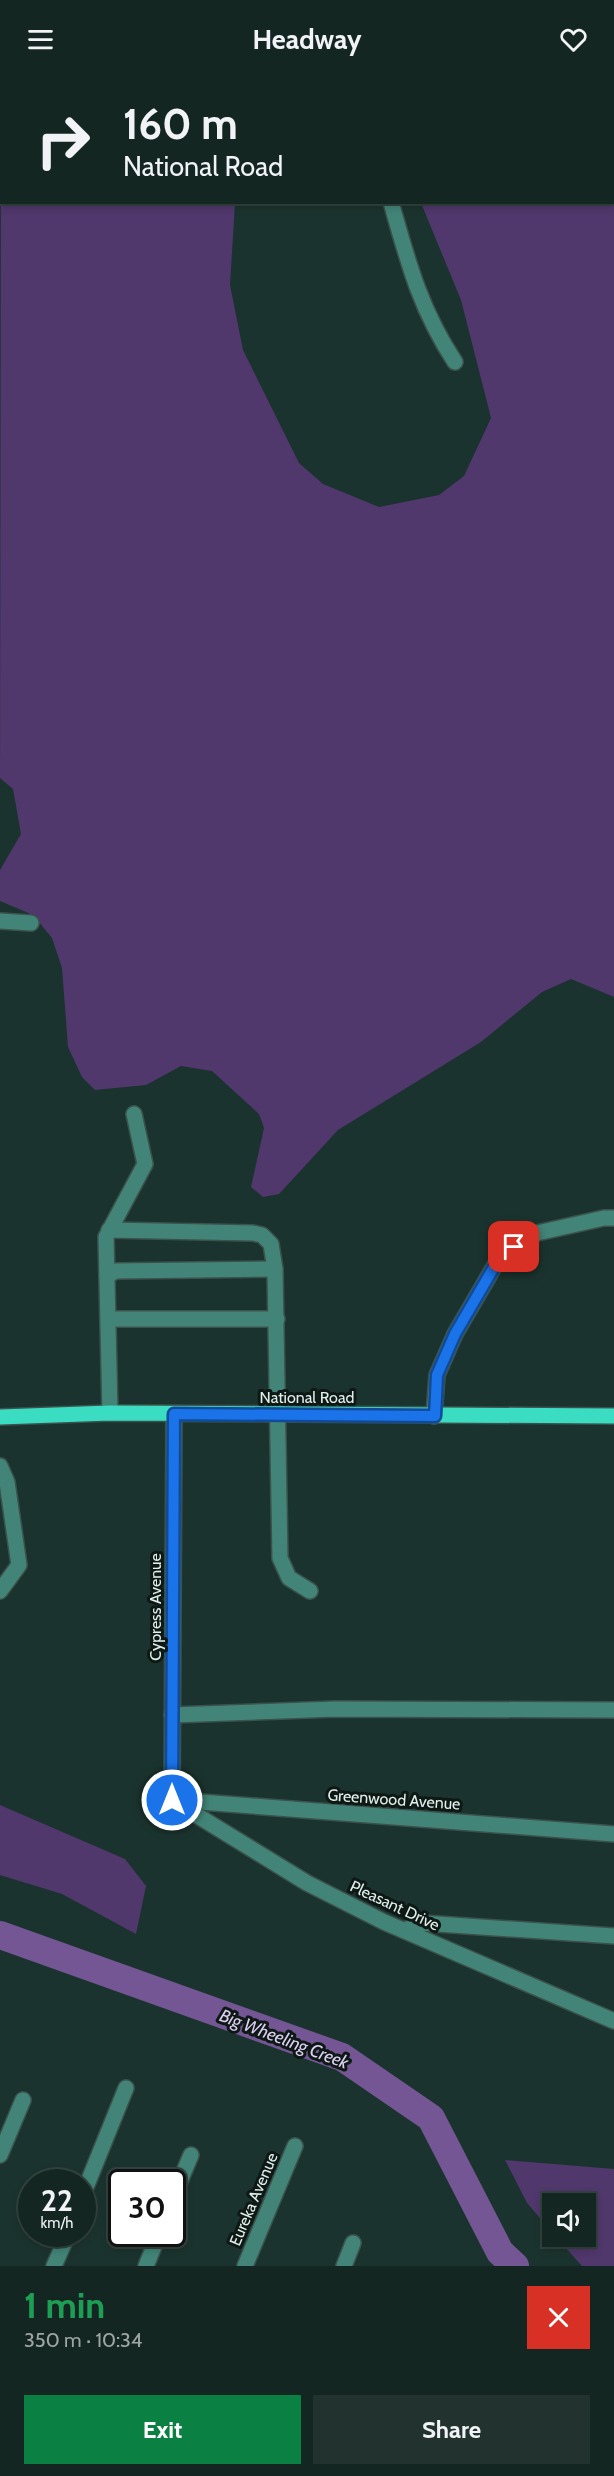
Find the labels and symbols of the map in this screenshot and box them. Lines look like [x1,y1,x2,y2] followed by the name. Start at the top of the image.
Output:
[488,1221,539,1272] pin
[260,1388,354,1407] street label: National Road
[146,1553,165,1661] street label: Cypress Avenue
[140,1768,204,1832] position arrow
[327,1785,461,1814] street label: Greenwood Avenue
[347,1876,443,1934] street label: Pleasant Drive
[216,2004,353,2074] water label: Big Wheeling Creek
[225,2150,282,2249] street label: Eureka Avenue
[108,2169,186,2247] speed limit sign: 30

